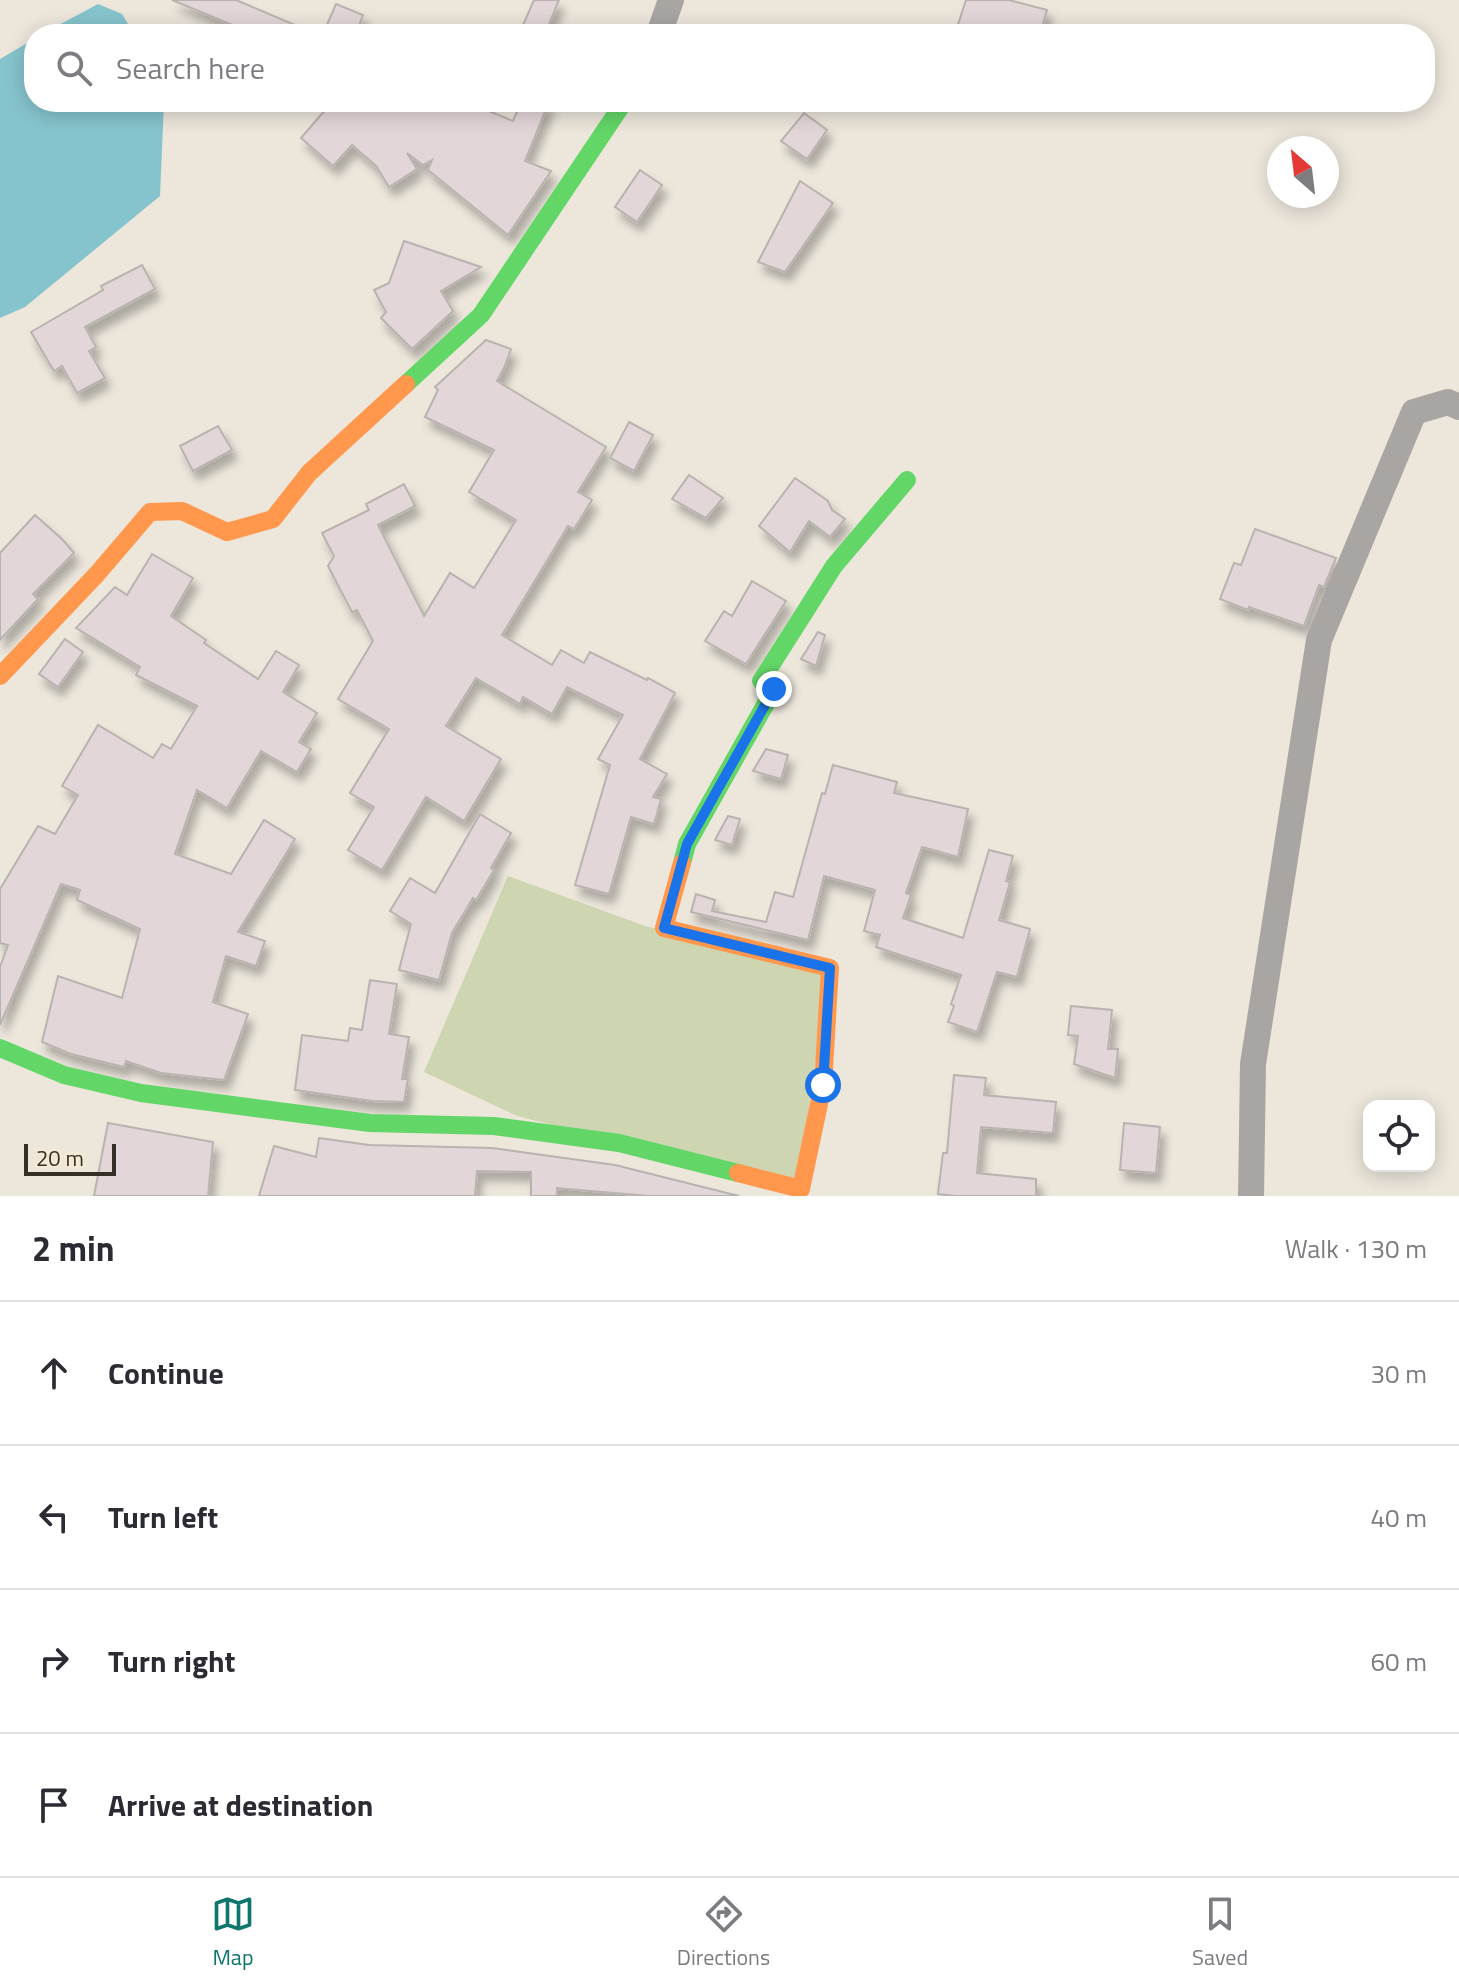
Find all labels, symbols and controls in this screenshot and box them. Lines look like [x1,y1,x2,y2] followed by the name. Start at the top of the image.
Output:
[24,24,1435,112] search box
[116,45,265,91] text: Search here
[52,46,96,90] icon: search
[1267,136,1339,208] north arrow
[756,671,792,707] route end
[805,1067,841,1103] route start
[1363,1100,1435,1172] map controls
[1363,1100,1435,1172] button: locate
[24,1140,116,1176] scale bar
[36,1141,84,1175] text: 20 m
[32,1222,115,1274] text: 2 min
[1285,1229,1427,1268] text: Walk · 130 m
[108,1350,224,1396] text: Continue
[32,1351,76,1395] icon: ahead
[1370,1354,1427,1393] text: 30 m
[108,1494,218,1540] text: Turn left
[32,1495,76,1539] icon: left
[1370,1498,1427,1537] text: 40 m
[108,1638,236,1684] text: Turn right
[32,1639,76,1683] icon: right
[1370,1642,1427,1681] text: 60 m
[108,1782,373,1828] text: Arrive at destination
[32,1783,76,1827] icon: arrive
[211,1892,255,1974] tab: Map
[677,1892,770,1974] tab: Directions
[1192,1892,1248,1974] tab: Saved

